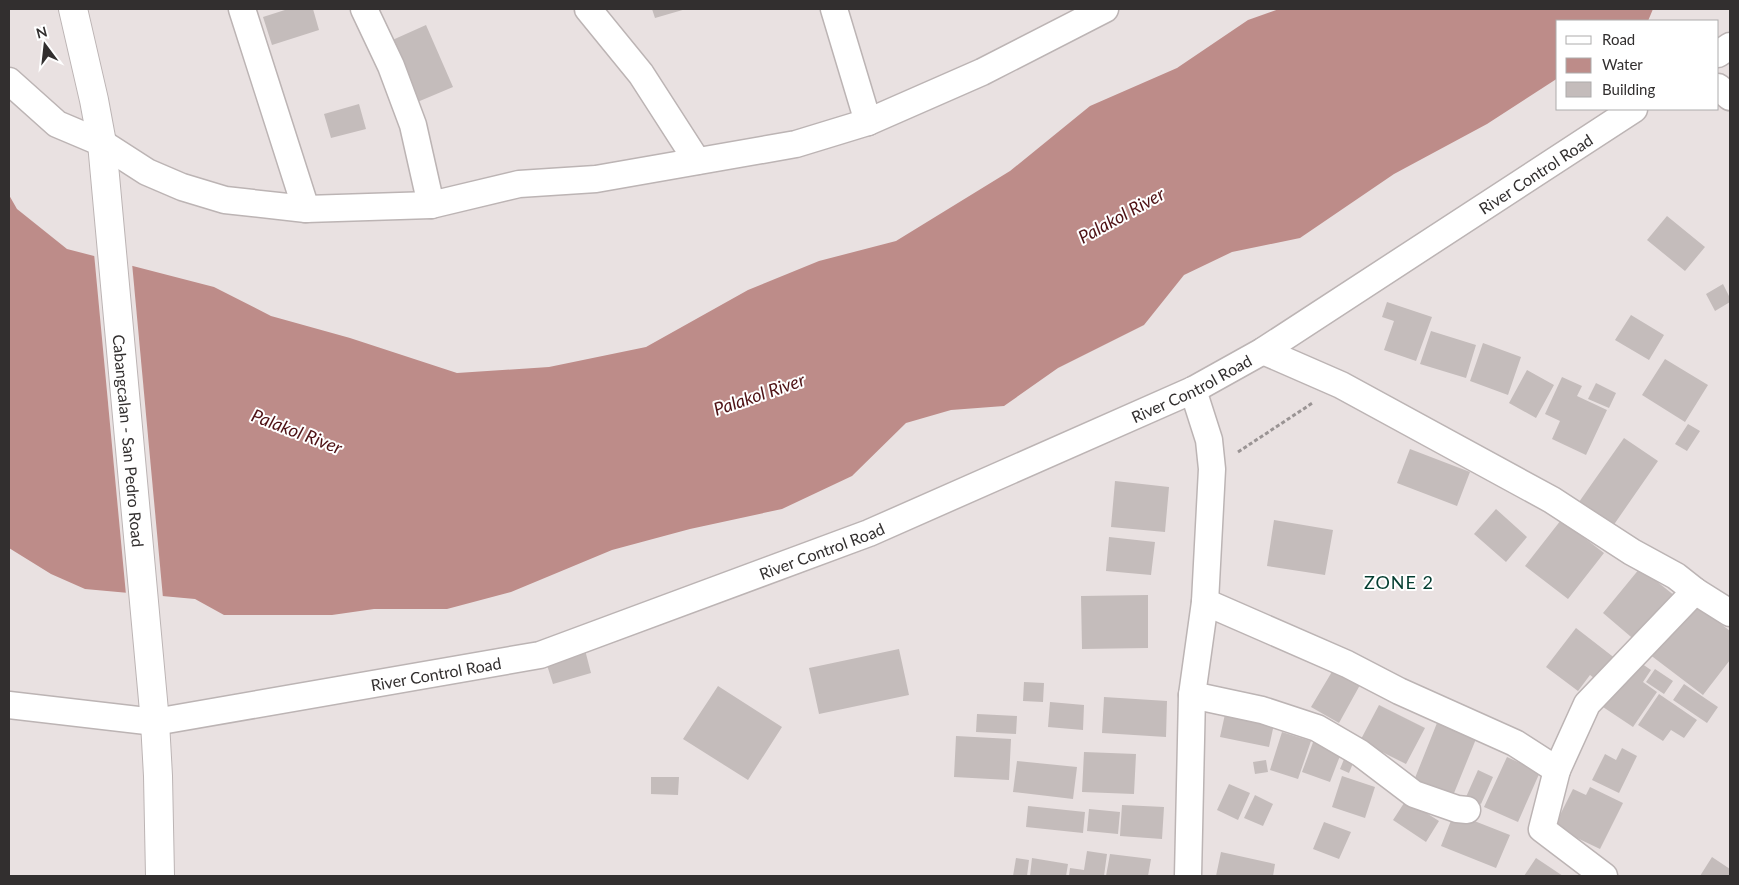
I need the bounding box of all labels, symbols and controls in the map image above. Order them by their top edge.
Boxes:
north arrow [20,20,70,70]
legend [1556,20,1719,110]
text: N [34,22,49,42]
text: Road [1602,30,1635,48]
text: Water [1602,55,1643,73]
text: Building [1602,80,1655,98]
street label: River Control Road [1475,129,1596,217]
water label: Palakol River [1074,182,1169,248]
street label: Cabangcalan - San Pedro Road [110,333,148,548]
street label: River Control Road [1128,350,1255,426]
water label: Palakol River [710,368,808,420]
water label: Palakol River [249,404,346,459]
street label: River Control Road [756,518,887,582]
district label: ZONE 2 [1364,571,1434,593]
street label: River Control Road [369,652,502,694]

